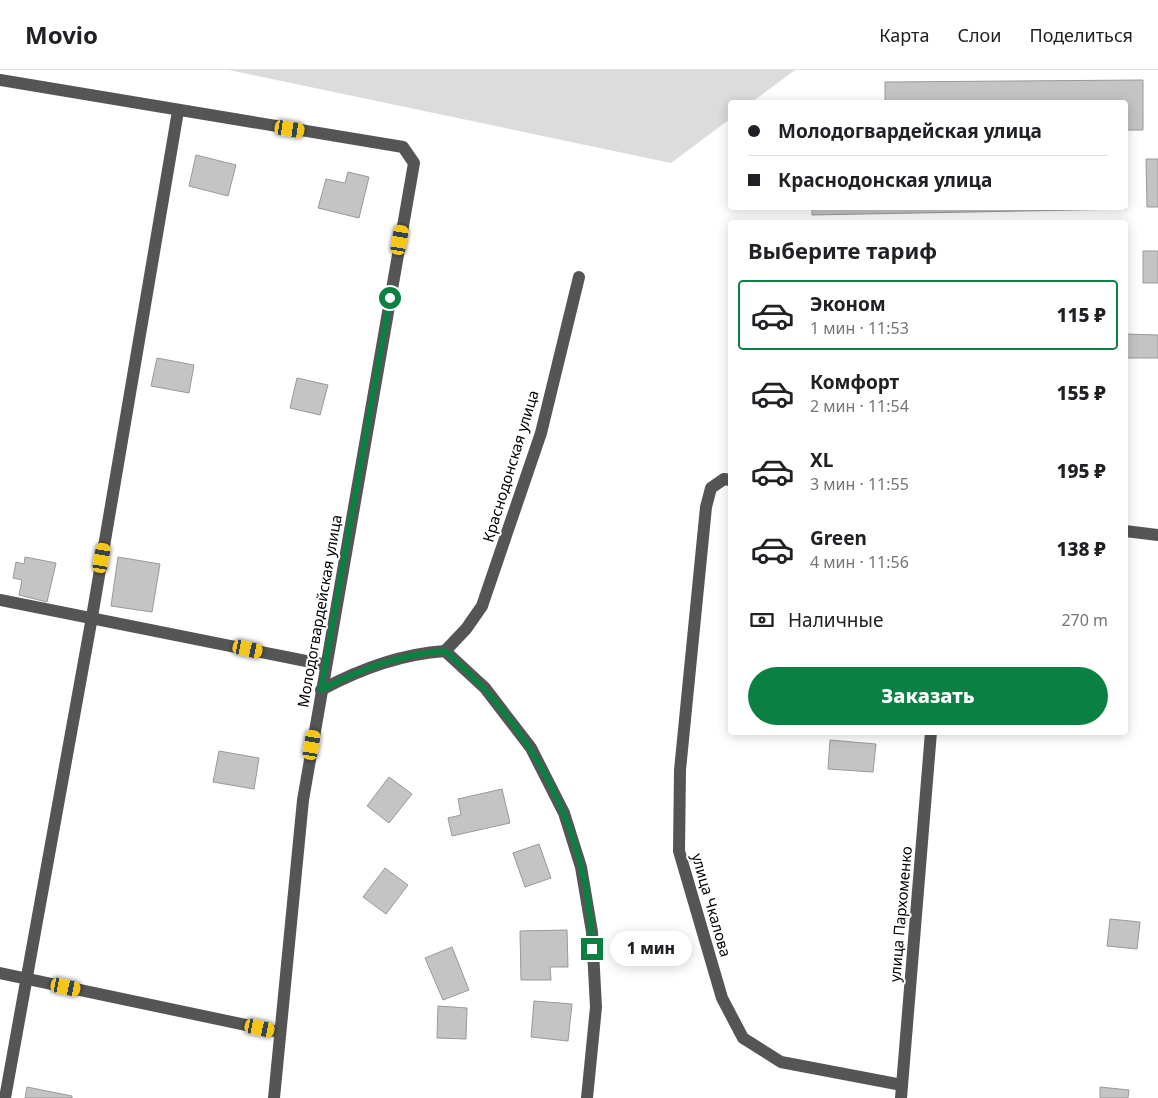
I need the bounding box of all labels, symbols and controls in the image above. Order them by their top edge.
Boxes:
text: Movio [25,18,98,51]
text: Карта [879,23,929,47]
text: Слои [957,23,1001,47]
text: Поделиться [1029,23,1133,47]
text: Молодогвардейская улица [778,118,1042,144]
car [274,119,305,139]
text: Краснодонская улица [778,167,992,193]
car [390,224,409,256]
text: Выберите тариф [748,235,937,265]
route start [379,287,401,309]
text: Эконом [810,291,886,317]
icon: car [750,293,795,338]
text: 115 ₽ [1056,302,1106,328]
text: 1 мин · 11:53 [810,317,909,339]
text: Комфорт [810,369,899,395]
icon: car [750,371,795,416]
text: 155 ₽ [1056,380,1106,406]
street label: Краснодонская улица [477,388,543,544]
text: 2 мин · 11:54 [810,395,909,417]
text: XL [810,447,833,473]
icon: car [750,449,795,494]
text: 195 ₽ [1056,458,1106,484]
text: 3 мин · 11:55 [810,473,909,495]
street label: Молодогвардейская улица [292,513,346,709]
text: Green [810,525,867,551]
icon: car [750,527,795,572]
text: 138 ₽ [1056,536,1106,562]
car [92,542,111,574]
text: 4 мин · 11:56 [810,551,909,573]
icon: cash [748,606,776,634]
text: Наличные [788,607,883,633]
text: 270 m [1061,609,1108,631]
car [231,639,264,659]
button: Заказать [748,667,1108,725]
car [302,729,321,761]
street label: улица Пархоменко [884,845,916,983]
street label: улица Чкалова [688,851,736,959]
callout: 1 мин [610,932,692,966]
text: 1 мин [627,937,675,959]
route end [581,938,603,960]
car [49,977,82,997]
car [243,1018,276,1038]

